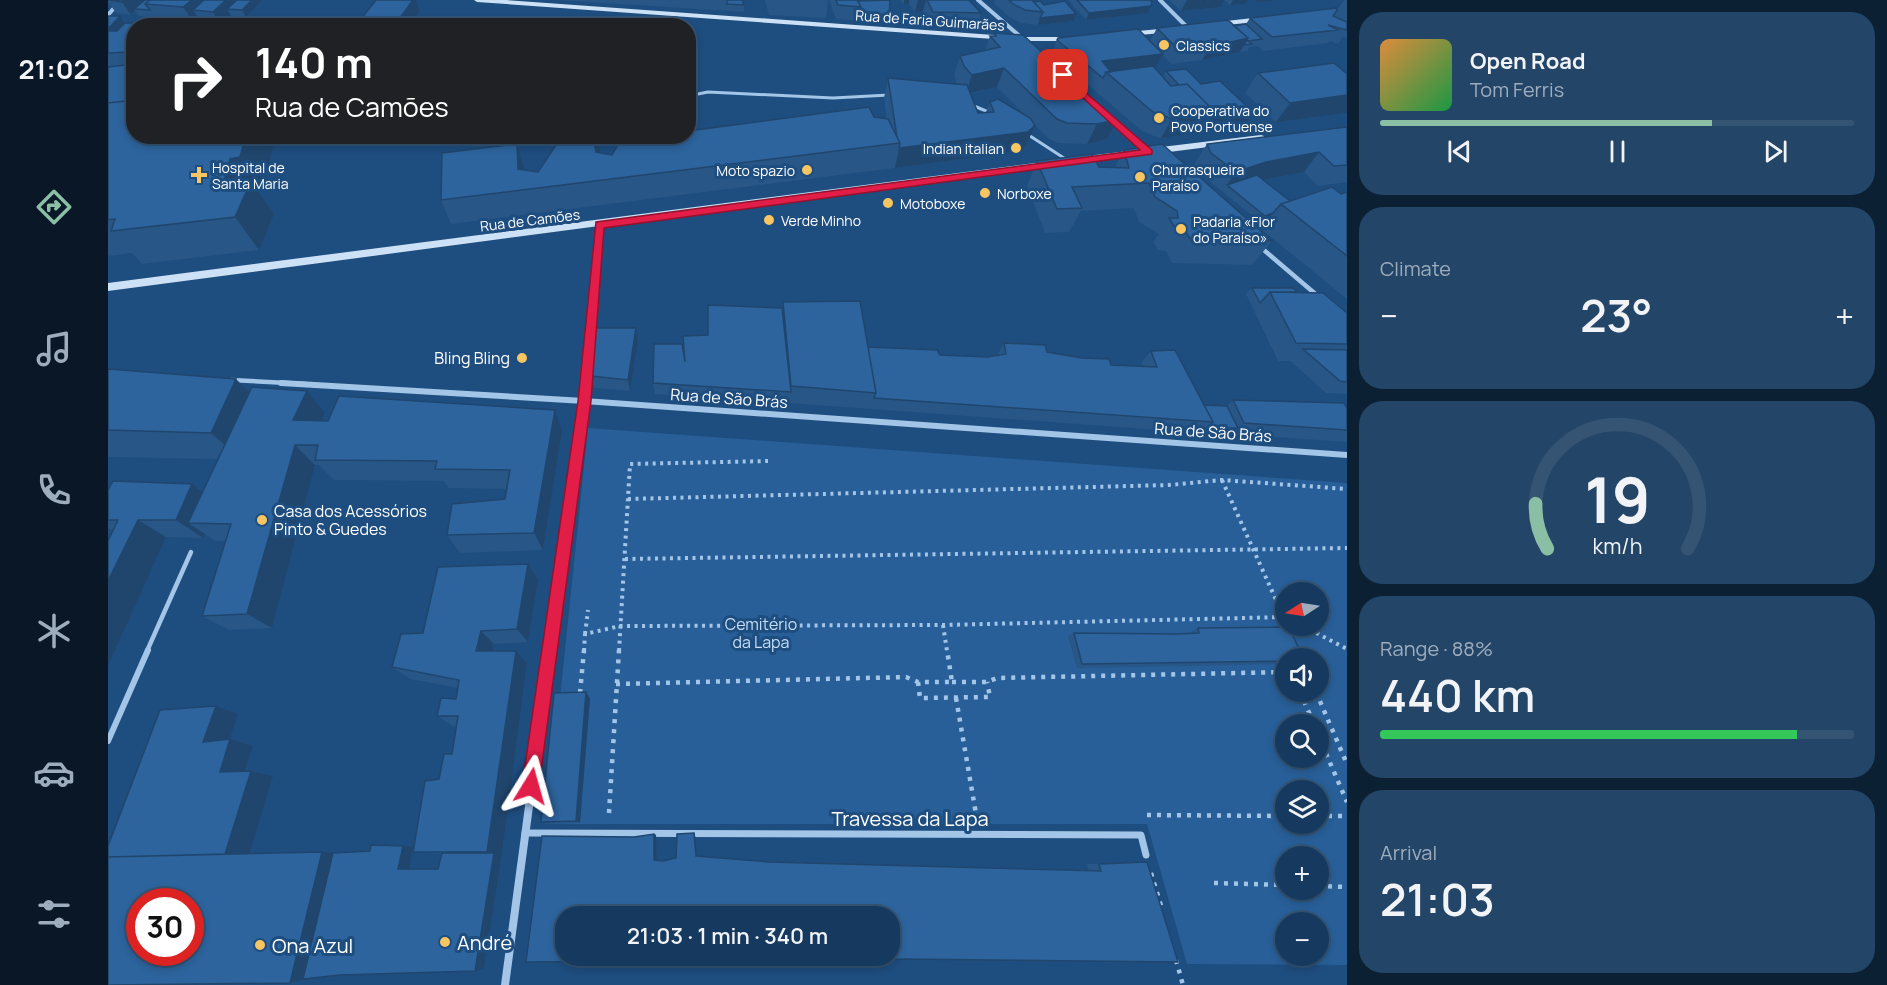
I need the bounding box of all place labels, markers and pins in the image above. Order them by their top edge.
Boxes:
place label: Classics [1176,36,1230,55]
marker: Classics [1157,38,1171,52]
pin [1037,49,1088,100]
place label: Cooperativa do Povo Portuense [1171,101,1273,136]
marker: Cooperativa do Povo Portuense [1152,111,1166,125]
place label: Indian italian [923,139,1004,158]
marker: Indian italian [1009,141,1023,155]
place label: Hospital de Santa Maria [212,158,289,193]
place label: Churrasqueira Paraíso [1152,160,1244,195]
place label: Moto spazio [716,161,795,180]
marker: Moto spazio [800,163,814,177]
marker: Hospital de Santa Maria [190,166,208,184]
marker: Churrasqueira Paraíso [1133,170,1147,184]
place label: Norboxe [997,184,1052,203]
marker: Norboxe [978,186,992,200]
place label: Motoboxe [900,194,965,213]
marker: Motoboxe [881,196,895,210]
place label: Verde Minho [781,211,861,230]
place label: Padaria «Flor do Paraíso» [1193,212,1275,247]
marker: Verde Minho [762,213,776,227]
marker: Padaria «Flor do Paraíso» [1174,222,1188,236]
place label: Bling Bling [434,347,510,369]
marker: Bling Bling [515,351,529,365]
place label: Casa dos Acessórios Pinto & Guedes [274,500,427,540]
marker: Casa dos Acessórios Pinto & Guedes [255,513,269,527]
place label: André [457,929,512,956]
place label: Ona Azul [272,932,353,959]
marker: André [438,935,452,949]
marker: Ona Azul [253,938,267,952]

